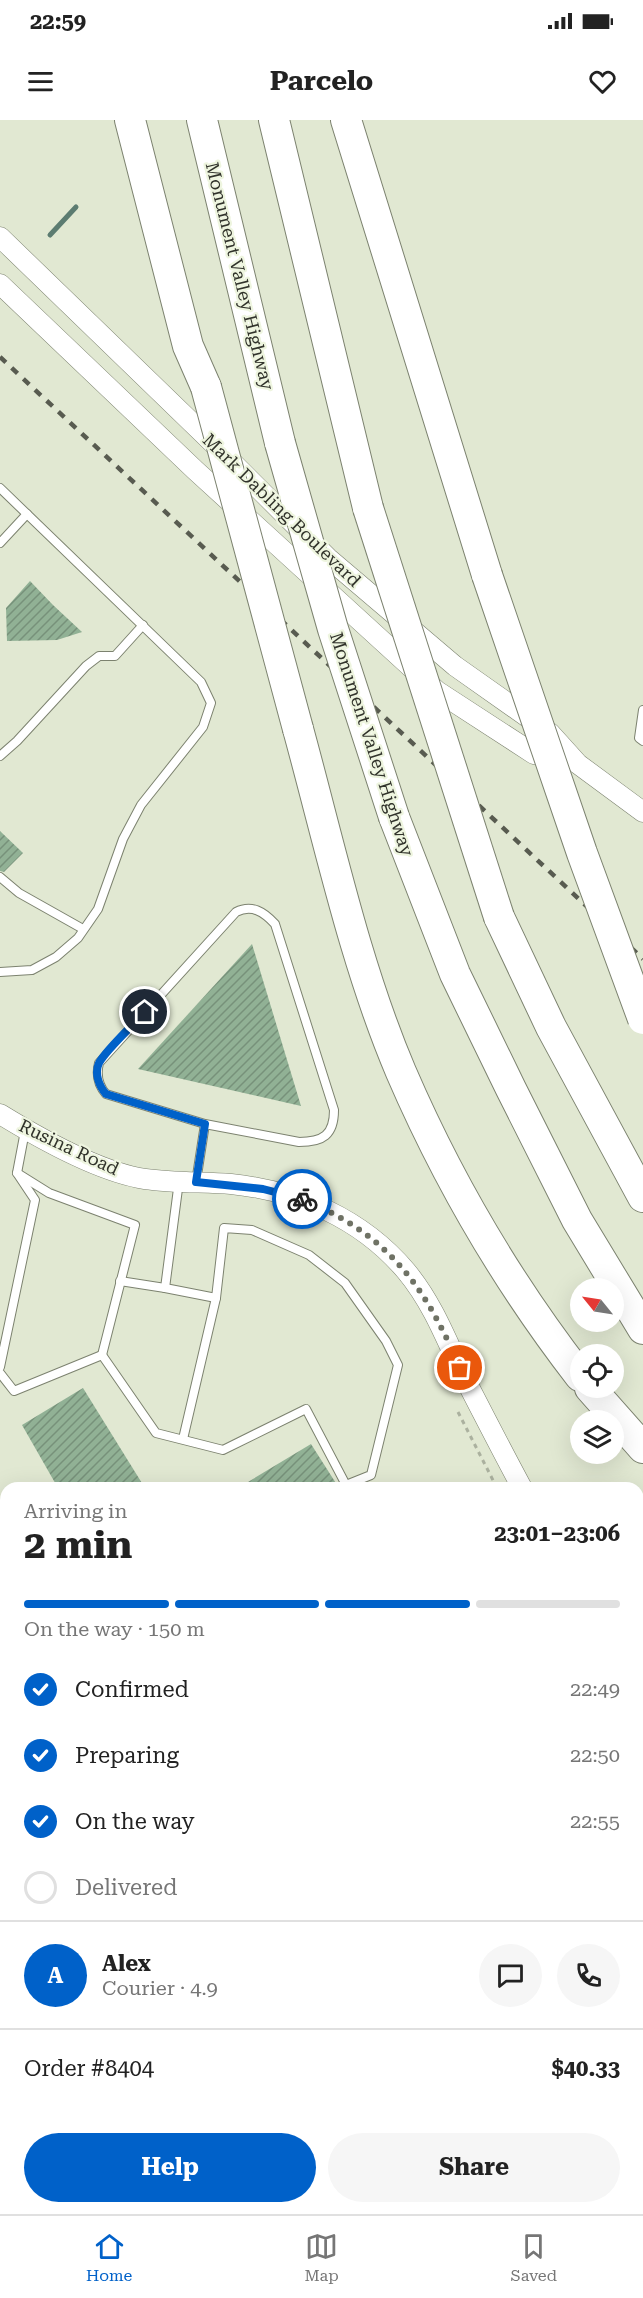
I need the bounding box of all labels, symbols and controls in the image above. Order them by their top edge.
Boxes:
text: 22:59 [30,9,86,34]
icon: menu [24,65,57,98]
text: Parcelo [270,65,373,97]
icon: heart [586,65,619,98]
street label: Monument Valley Highway [202,160,279,392]
street label: Mark Dabling Boulevard [199,429,366,591]
street label: Monument Valley Highway [326,629,418,859]
pin [119,986,170,1037]
icon: home [128,995,161,1028]
street label: Rusina Road [16,1115,123,1179]
courier [272,1169,332,1229]
icon: bike [286,1183,319,1216]
north arrow [570,1278,624,1332]
map controls [570,1278,624,1464]
pin [434,1342,485,1393]
button: locate [570,1344,624,1398]
icon: bag [443,1351,476,1384]
button: layers [570,1410,624,1464]
text: Arriving in [24,1499,127,1523]
text: 23:01–23:06 [494,1521,620,1546]
text: 2 min [24,1522,132,1568]
text: On the way · 150 m [24,1617,205,1641]
icon: check [24,1673,57,1706]
text: Confirmed [75,1677,189,1702]
text: 22:49 [570,1677,620,1701]
icon: check [24,1739,57,1772]
text: Preparing [75,1743,179,1768]
text: 22:50 [570,1743,620,1767]
icon: check [24,1805,57,1838]
text: On the way [75,1809,195,1834]
text: 22:55 [570,1809,620,1833]
text: Delivered [75,1875,177,1900]
button: chat [479,1944,542,2007]
button: phone [557,1944,620,2007]
text: Alex [102,1951,151,1976]
text: A [48,1963,63,1988]
text: Courier · 4.9 [102,1976,218,2000]
text: Order #8404 [24,2056,154,2081]
text: $40.33 [551,2056,620,2081]
button: Help [24,2133,316,2202]
button: Share [328,2133,620,2202]
tab: Home [86,2230,132,2285]
tab: Map [304,2230,339,2285]
tab: Saved [511,2230,557,2285]

